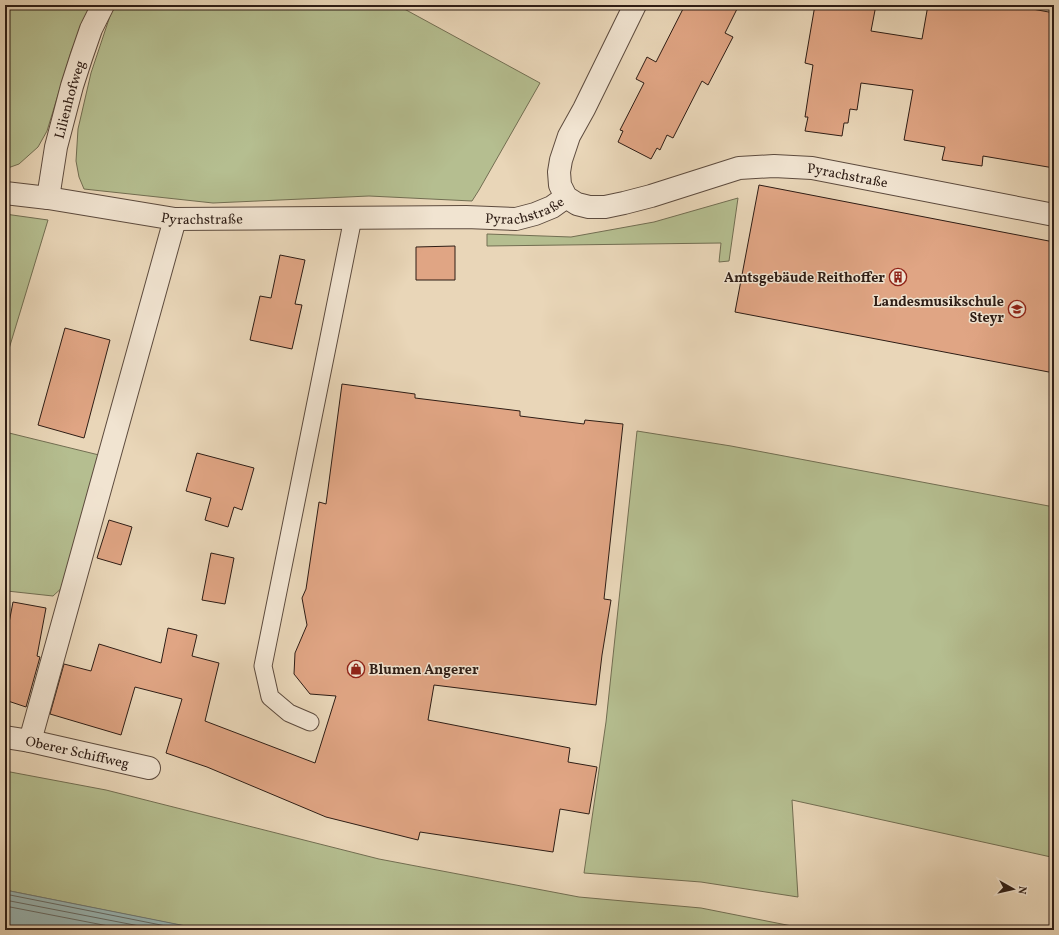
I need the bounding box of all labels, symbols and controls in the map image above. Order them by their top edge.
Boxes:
street label: Lilienhofweg [51,58,91,141]
street label: Pyrachstraße [807,160,889,194]
street label: Pyrachstraße [485,193,569,230]
street label: Pyrachstraße [160,209,243,230]
building icon: Amtsgebäude Reithoffer [888,267,908,287]
place label: Amtsgebäude Reithoffer [724,269,885,288]
place label: Landesmusikschule Steyr [873,293,1004,328]
school or university icon: Landesmusikschule Steyr [1007,299,1027,319]
shop icon: Blumen Angerer [346,659,366,679]
place label: Blumen Angerer [369,661,479,680]
street label: Oberer Schiffweg [23,732,131,774]
north arrow [993,869,1033,909]
text: N [1013,885,1029,895]

